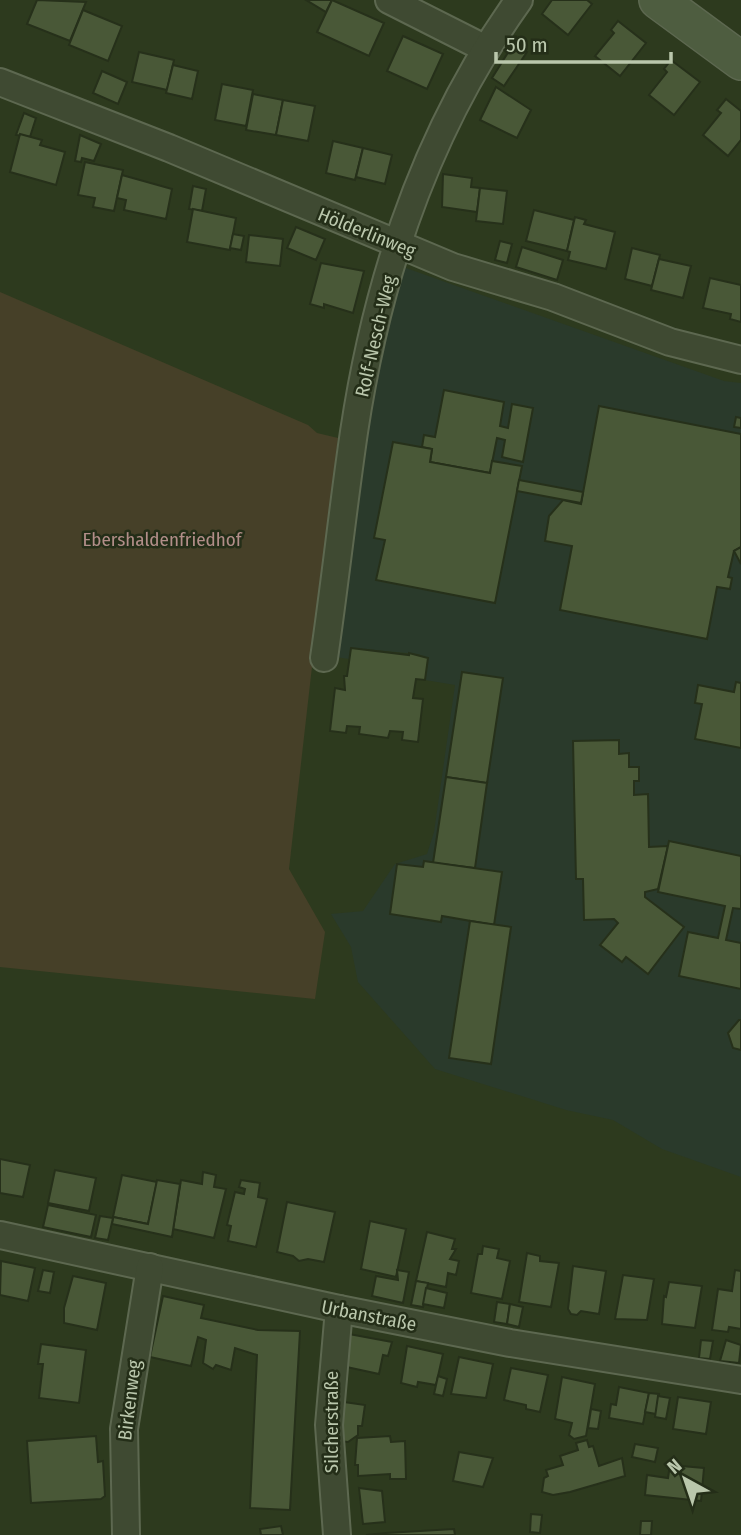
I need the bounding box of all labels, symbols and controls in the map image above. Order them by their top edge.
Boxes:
scale bar [496,21,671,65]
text: 50 m [506,32,548,58]
street label: Hölderlinweg [315,202,419,262]
street label: Rolf-Nesch-Weg [350,273,401,399]
park label: Ebershaldenfriedhof [82,528,243,551]
street label: Urbanstraße [319,1295,418,1336]
street label: Birkenweg [113,1359,146,1441]
street label: Silcherstraße [320,1371,343,1473]
north arrow [650,1444,720,1514]
text: N [663,1454,686,1479]

